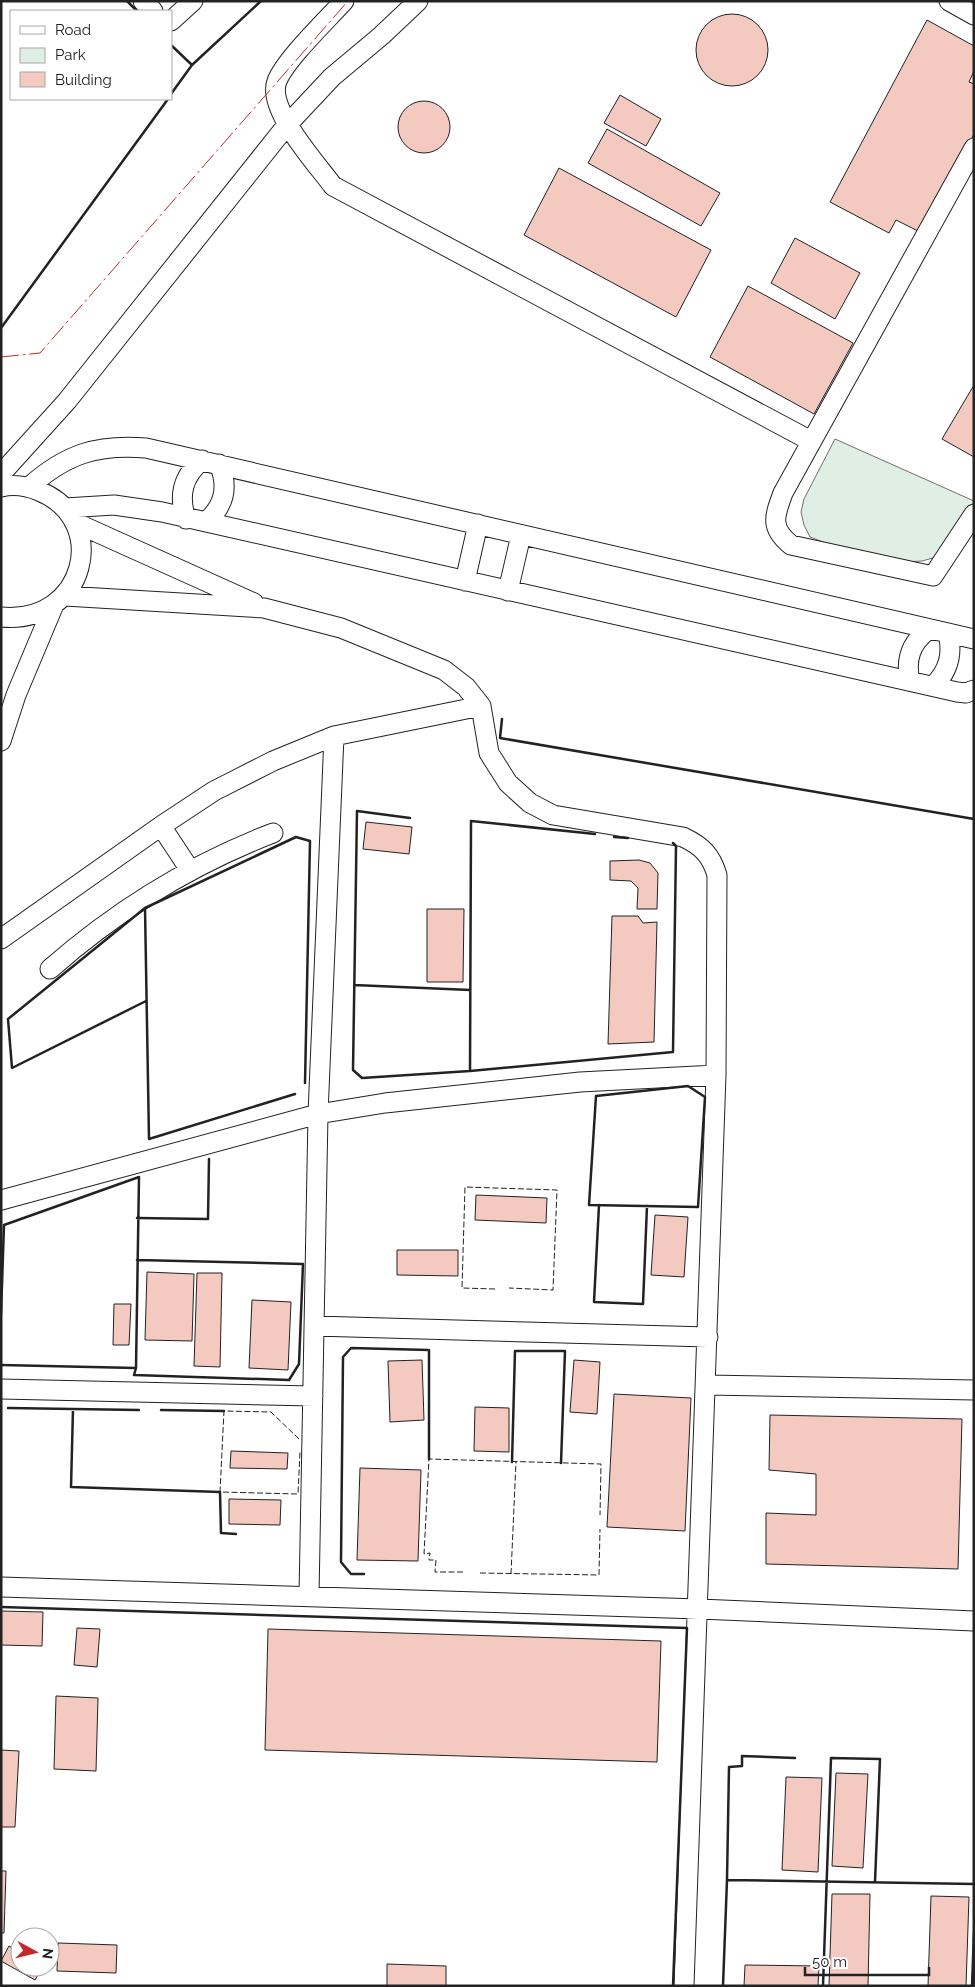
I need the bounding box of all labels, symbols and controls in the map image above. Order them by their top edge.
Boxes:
legend [10,10,172,100]
text: Road [55,21,91,39]
text: Park [55,46,86,64]
text: Building [55,71,112,89]
north arrow [10,1927,60,1977]
scale bar [805,1944,929,1976]
text: N [39,1947,56,1960]
text: 50 m [812,1953,847,1971]

